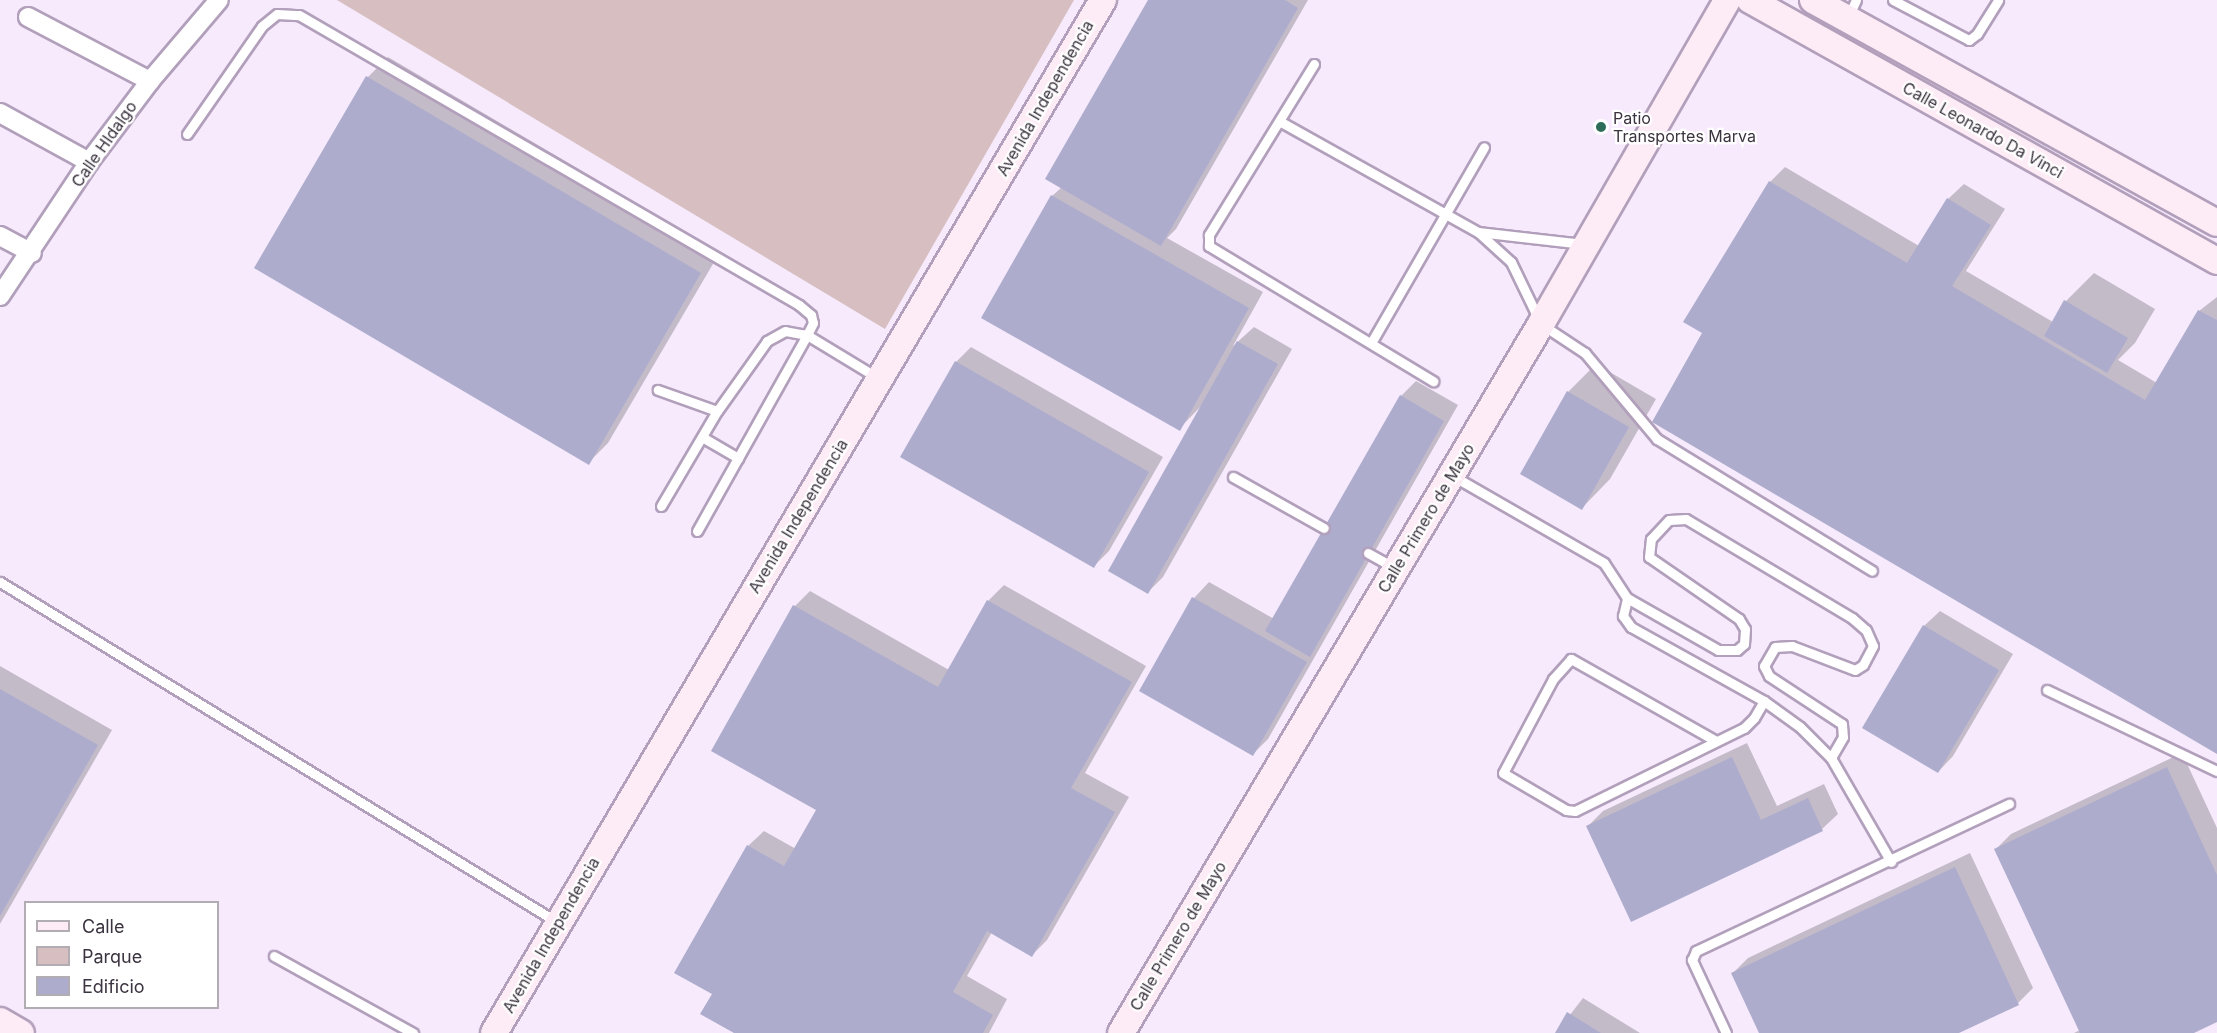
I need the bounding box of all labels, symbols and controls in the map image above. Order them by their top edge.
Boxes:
street label: Avenida Independencia [993,17,1097,179]
street label: Calle Leonardo Da Vinci [1899,78,2067,182]
street label: Calle HIdalgo [67,97,141,191]
place label: Patio Transportes Marva [1613,108,1756,146]
marker: Patio Transportes Marva [1594,120,1608,134]
street label: Avenida Independencia [744,435,852,597]
street label: Calle Primero de Mayo [1374,440,1478,596]
street label: Avenida Independencia [499,854,603,1016]
street label: Calle Primero de Mayo [1126,858,1230,1014]
legend [24,901,219,1009]
text: Calle [82,916,124,937]
text: Parque [82,946,142,967]
text: Edificio [82,976,145,997]

